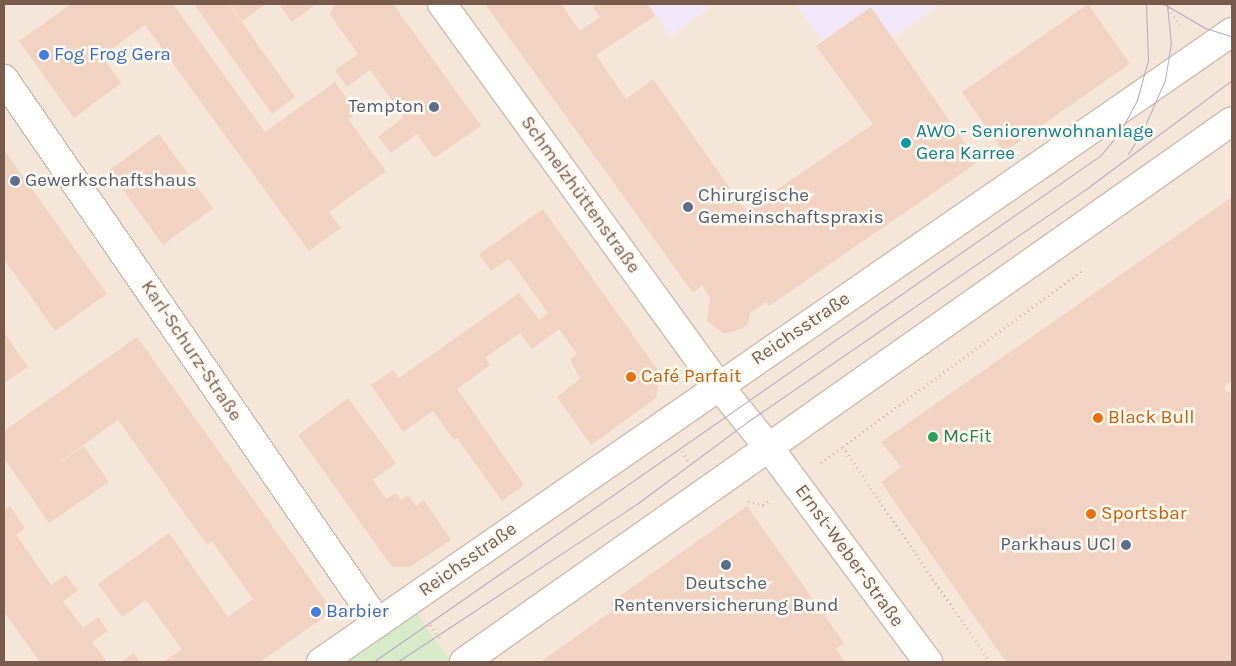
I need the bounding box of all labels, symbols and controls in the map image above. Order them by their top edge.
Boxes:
place label: Fog Frog Gera [54,44,171,66]
marker: Fog Frog Gera [38,49,50,61]
place label: Tempton [348,96,424,118]
marker: Tempton [428,101,440,113]
street label: Schmelzhüttenstraße [515,112,645,278]
place label: AWO - Seniorenwohnanlage Gera Karree [916,121,1153,165]
marker: AWO - Seniorenwohnanlage Gera Karree [900,137,912,149]
place label: Gewerkschaftshaus [25,170,197,192]
marker: Gewerkschaftshaus [9,175,21,187]
place label: Chirurgische Gemeinschaftspraxis [698,185,884,229]
marker: Chirurgische Gemeinschaftspraxis [682,201,694,213]
street label: Karl-Schurz-Straße [135,276,247,426]
street label: Reichsstraße [747,288,855,370]
place label: Café Parfait [641,366,742,388]
marker: Café Parfait [625,371,637,383]
place label: Black Bull [1108,407,1195,429]
marker: Black Bull [1092,412,1104,424]
place label: McFit [943,426,992,448]
marker: McFit [927,431,939,443]
street label: Ernst-Weber-Straße [790,480,908,632]
place label: Sportsbar [1101,503,1187,525]
marker: Sportsbar [1085,508,1097,520]
street label: Reichsstraße [415,518,521,602]
place label: Parkhaus UCI [1000,534,1116,556]
marker: Parkhaus UCI [1120,539,1132,551]
marker: Deutsche Rentenversicherung Bund [720,559,732,571]
place label: Deutsche Rentenversicherung Bund [613,573,839,617]
place label: Barbier [326,601,389,623]
marker: Barbier [310,606,322,618]

